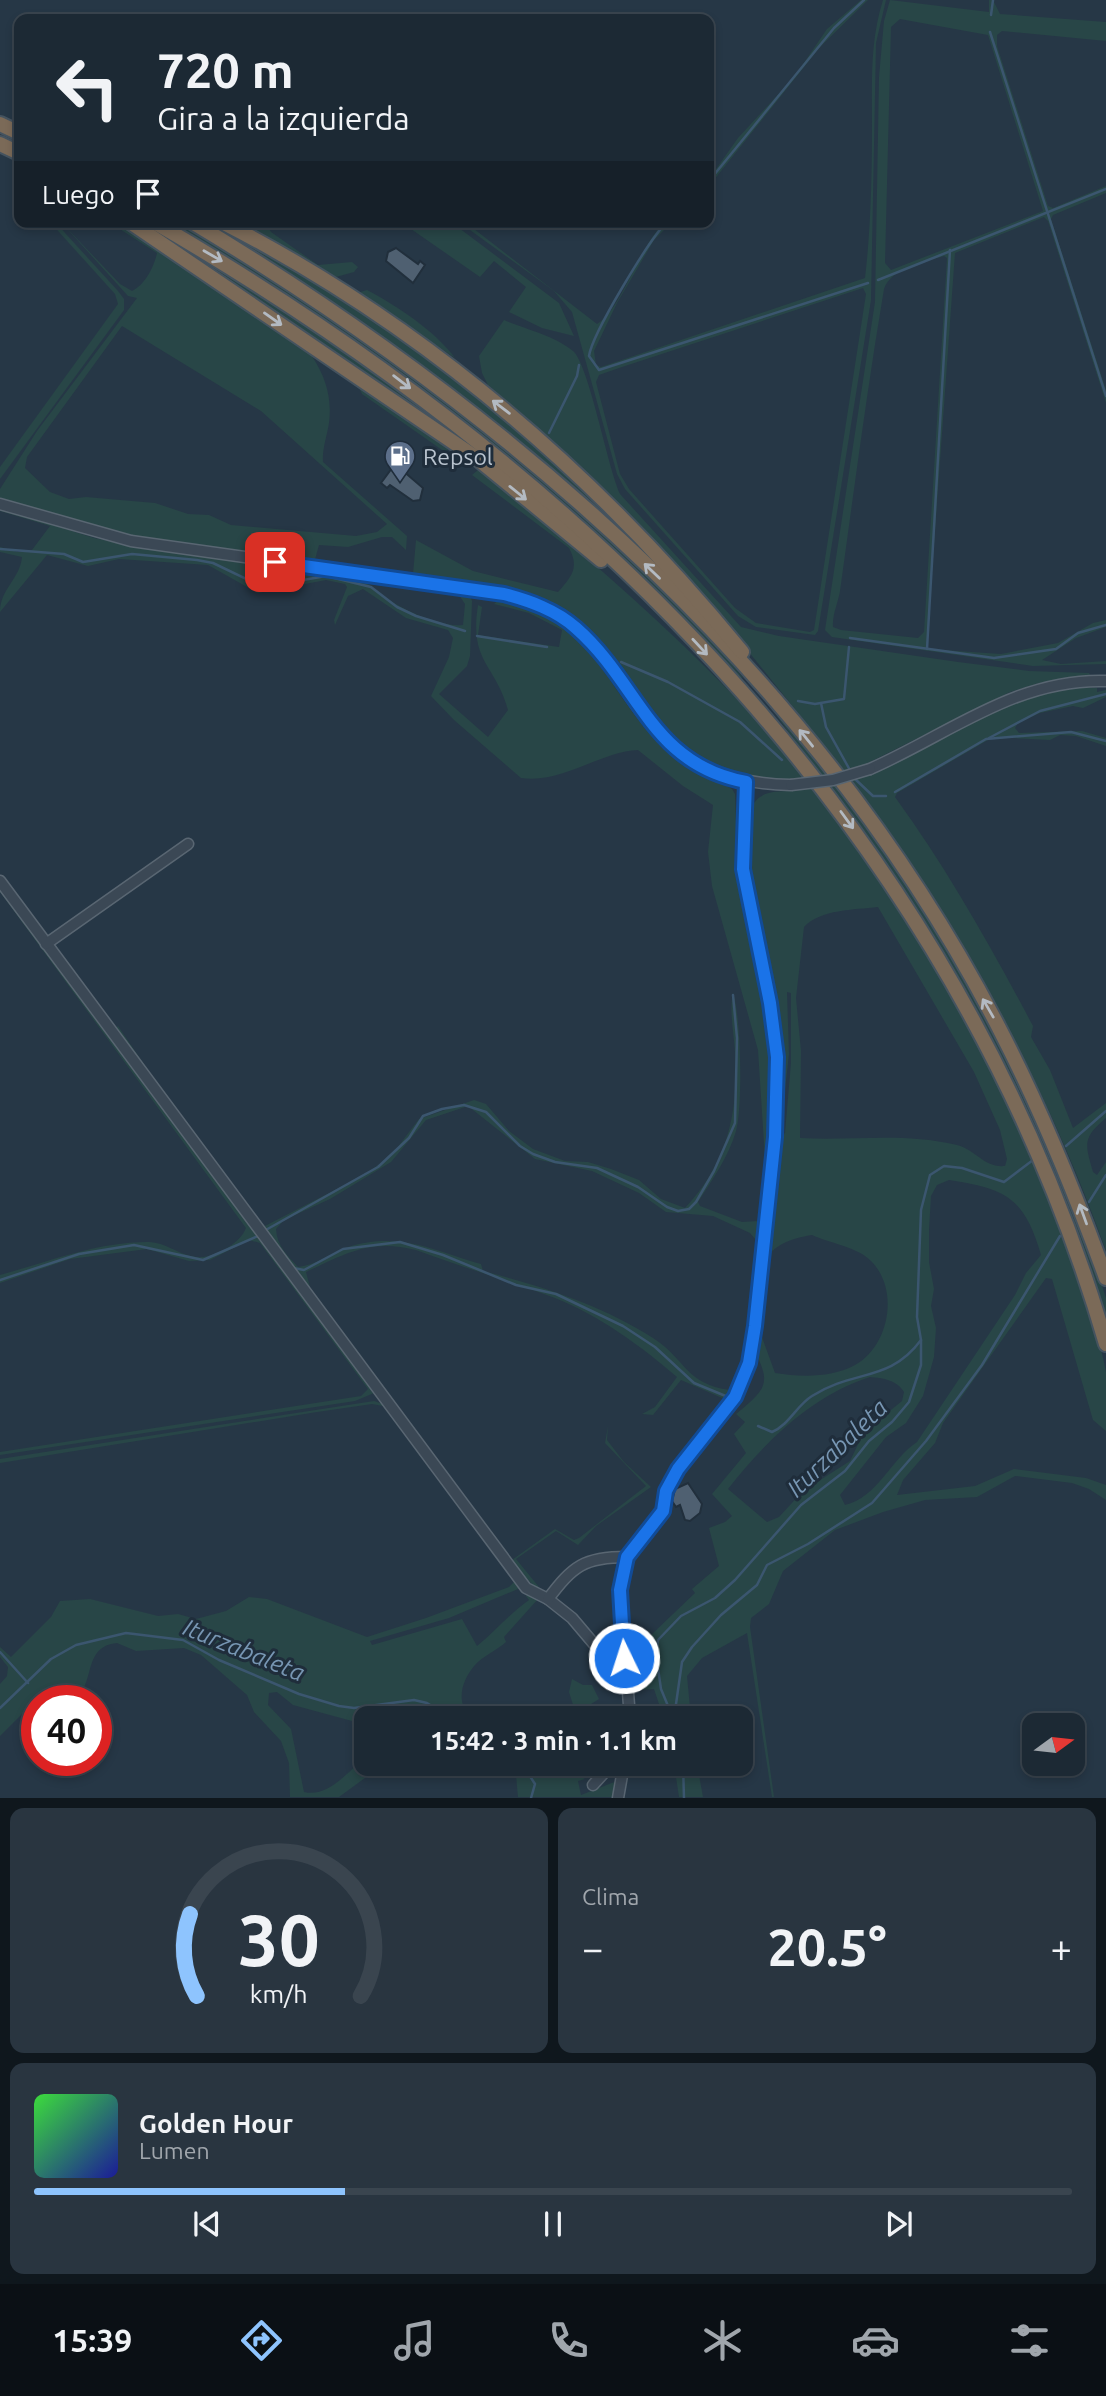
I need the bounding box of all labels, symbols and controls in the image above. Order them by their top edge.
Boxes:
icon: left [42,42,133,133]
text: 720 m [157,42,294,97]
text: Gira a la izquierda [157,100,410,136]
icon: arrive [129,175,167,213]
text: Luego [42,180,115,209]
one-way arrow [202,250,222,264]
one-way arrow [263,312,282,326]
one-way arrow [392,375,411,390]
one-way arrow [492,400,511,415]
fuel station icon: Repsol [383,439,417,483]
place label: Repsol [423,444,493,469]
one-way arrow [509,485,527,501]
pin [245,532,305,592]
icon: arrive [256,543,294,581]
one-way arrow [644,562,661,579]
one-way arrow [692,638,709,655]
one-way arrow [798,730,814,748]
one-way arrow [840,810,854,829]
one-way arrow [981,998,995,1018]
one-way arrow [1076,1204,1088,1226]
water label: Iturzabaleta [781,1394,893,1502]
water label: Iturzabaleta [179,1613,309,1687]
position arrow [587,1621,661,1695]
speed limit sign: 40 [21,1685,112,1776]
north arrow [1022,1713,1085,1776]
map controls [1022,1713,1085,1776]
text: 15:42 · 3 min · 1.1 km [430,1726,677,1755]
text: Clima [582,1884,639,1909]
text: 30 [238,1899,320,1981]
text: 20.5° [767,1918,887,1976]
text: − [582,1927,603,1969]
text: + [1051,1927,1072,1969]
text: km/h [250,1980,308,2008]
text: Golden Hour [139,2109,293,2138]
text: Lumen [139,2138,210,2163]
icon: previous [188,2205,226,2243]
icon: pause [534,2205,572,2243]
icon: next [880,2205,918,2243]
icon: directions [237,2316,286,2365]
icon: music [390,2316,439,2365]
icon: phone [544,2316,593,2365]
icon: climate [698,2316,747,2365]
icon: car [851,2316,900,2365]
icon: filters [1005,2316,1054,2365]
text: 15:39 [52,2322,132,2358]

